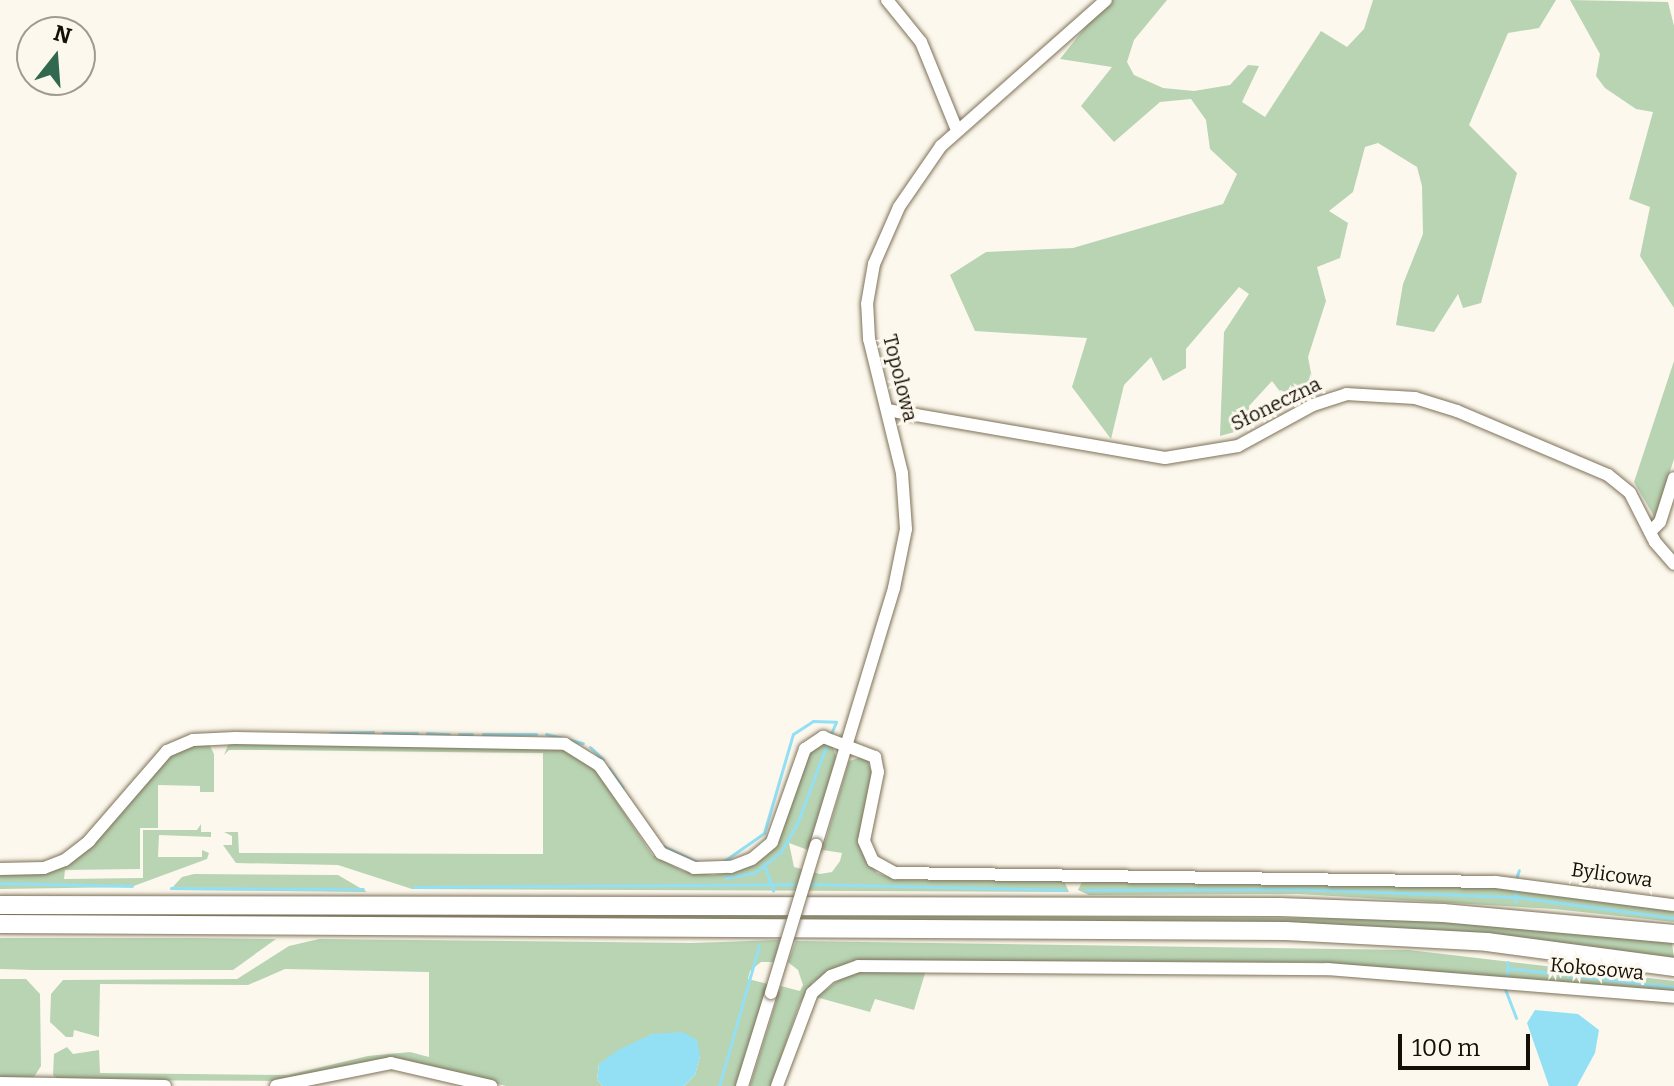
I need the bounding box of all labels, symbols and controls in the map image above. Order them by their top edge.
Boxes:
north arrow [16,16,96,96]
text: N [51,19,75,50]
street label: Topolowa [878,332,922,424]
street label: Słoneczna [1227,372,1325,436]
street label: Bylicowa [1570,857,1654,893]
street label: Kokosowa [1549,953,1645,985]
scale bar [1402,1018,1534,1068]
text: 100 m [1412,1034,1480,1062]

